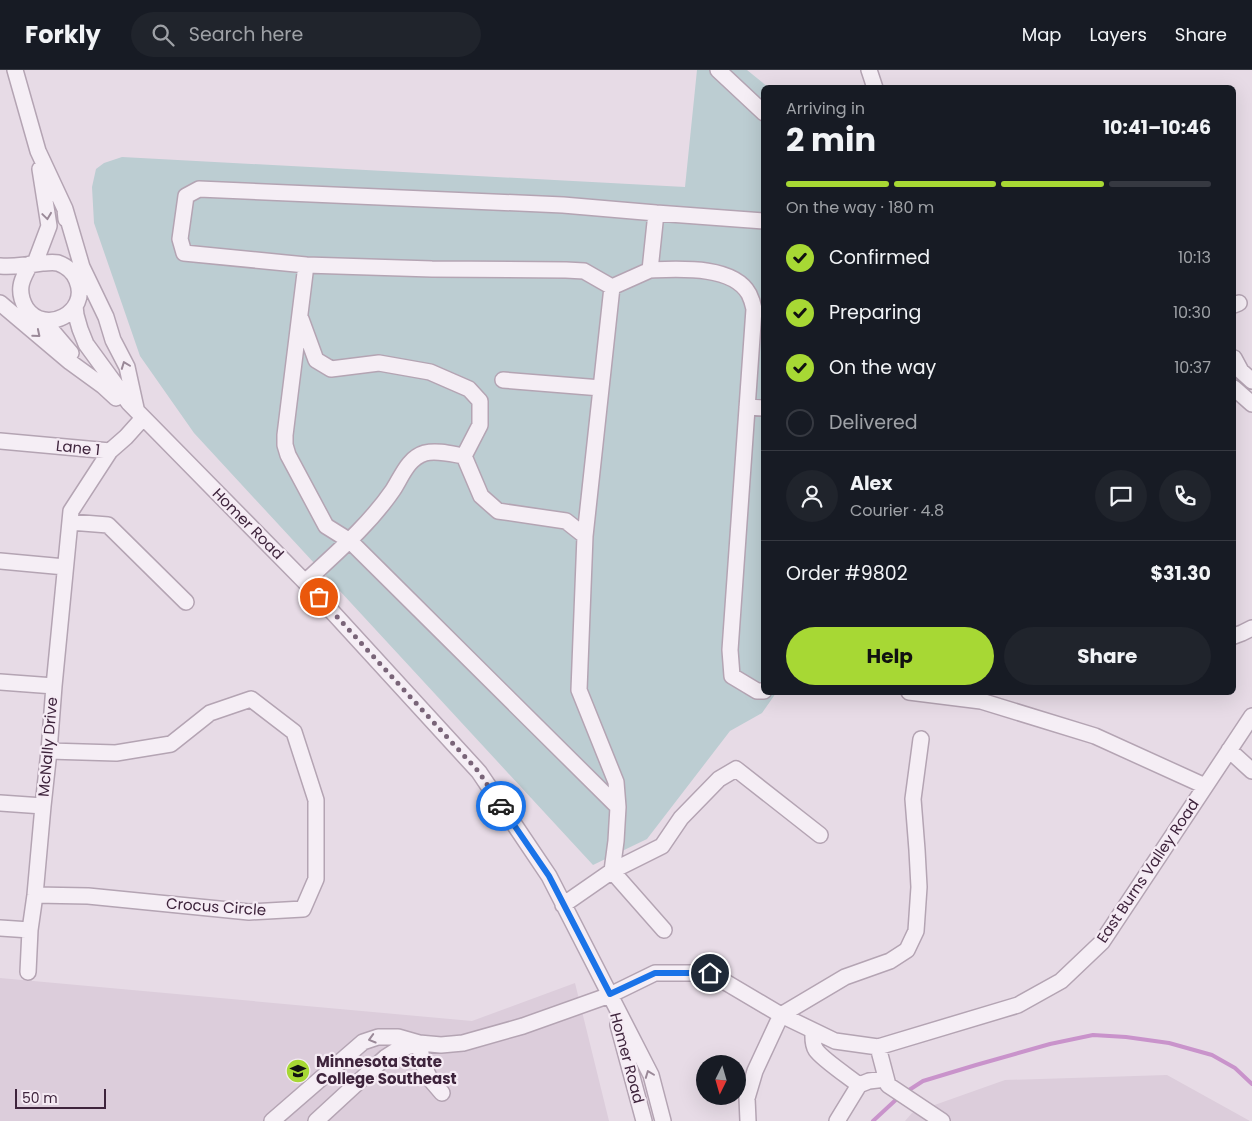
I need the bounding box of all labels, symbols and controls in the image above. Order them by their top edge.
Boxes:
search box [131,12,481,57]
text: Forkly [25,18,101,51]
icon: search [149,21,177,49]
text: Search here [189,21,303,48]
text: Map [1022,22,1062,47]
text: Layers [1090,22,1147,47]
text: Share [1175,22,1227,47]
text: Arriving in [786,97,865,120]
text: 10:41–10:46 [1103,114,1211,141]
text: 2 min [786,117,876,162]
text: On the way · 180 m [786,196,934,219]
one-way arrow [42,212,52,221]
icon: check [786,244,814,272]
text: Confirmed [829,244,930,271]
text: 10:13 [1178,246,1211,269]
icon: check [786,299,814,327]
text: Preparing [829,299,921,326]
text: 10:30 [1173,301,1211,324]
one-way arrow [32,328,41,337]
icon: check [786,354,814,382]
text: On the way [829,354,936,381]
text: 10:37 [1174,356,1211,379]
one-way arrow [121,361,132,370]
text: Delivered [829,409,918,436]
street label: Lane 1 [55,435,101,460]
button: person [786,470,838,522]
text: Alex [850,470,892,497]
button: chat [1095,470,1147,522]
button: phone [1159,470,1211,522]
street label: Homer Road [208,483,289,564]
text: Courier · 4.8 [850,499,944,522]
text: Order #9802 [786,560,908,587]
text: $31.30 [1151,560,1211,587]
pin [298,576,340,618]
icon: bag [305,583,333,611]
button: Help [786,627,994,685]
button: Share [1004,627,1211,685]
street label: McNally Drive [33,696,62,798]
courier [476,781,526,831]
icon: car [487,792,515,820]
street label: East Burns Valley Road [1092,795,1204,947]
street label: Crocus Circle [165,893,267,920]
pin [689,952,731,994]
icon: home [696,959,724,987]
street label: Homer Road [605,1010,650,1106]
one-way arrow [368,1034,377,1044]
place label: Minnesota State College Southeast [316,1051,457,1089]
north arrow [696,1055,746,1105]
map controls [696,1055,746,1105]
school or university icon: Minnesota State College Southeast [285,1058,311,1084]
one-way arrow [645,1070,656,1079]
scale bar [15,1086,106,1109]
text: 50 m [22,1088,58,1108]

